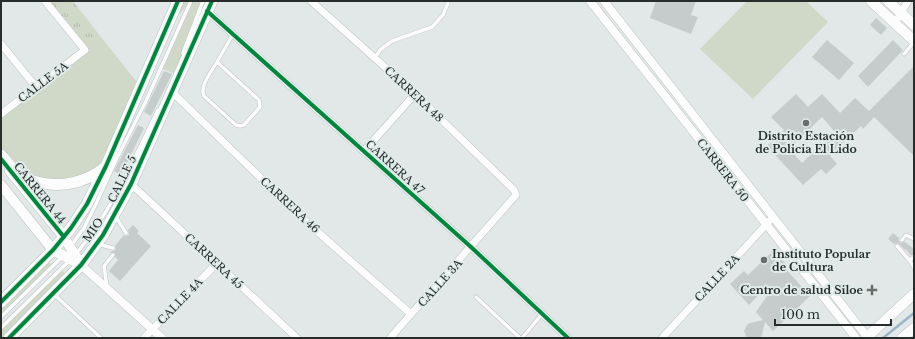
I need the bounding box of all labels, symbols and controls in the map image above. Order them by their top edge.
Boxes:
street label: CALLE 5A [15,58,71,105]
street label: CARRERA 48 [382,63,446,125]
marker: Distrito Estación de Policia El Lido [801,118,811,128]
place label: Distrito Estación de Policia El Lido [755,129,857,156]
street label: CARRERA 50 [694,136,752,205]
street label: CARRERA 47 [363,137,428,197]
street label: CALLE 5 [105,153,139,205]
street label: CARRERA 44 [11,159,69,227]
street label: CARRERA 46 [257,174,323,236]
street label: MIO [80,215,106,245]
street label: CARRERA 45 [182,230,246,292]
place label: Instituto Popular de Cultura [772,247,871,274]
street label: CALLE 2A [692,251,743,305]
marker: Instituto Popular de Cultura [759,255,769,265]
street label: CALLE 3A [415,256,466,310]
street label: CALLE 4A [154,274,206,327]
place label: Centro de salud Siloe [740,283,864,297]
marker: Centro de salud Siloe [866,284,878,296]
scale bar [775,301,891,327]
text: 100 m [781,307,820,322]

